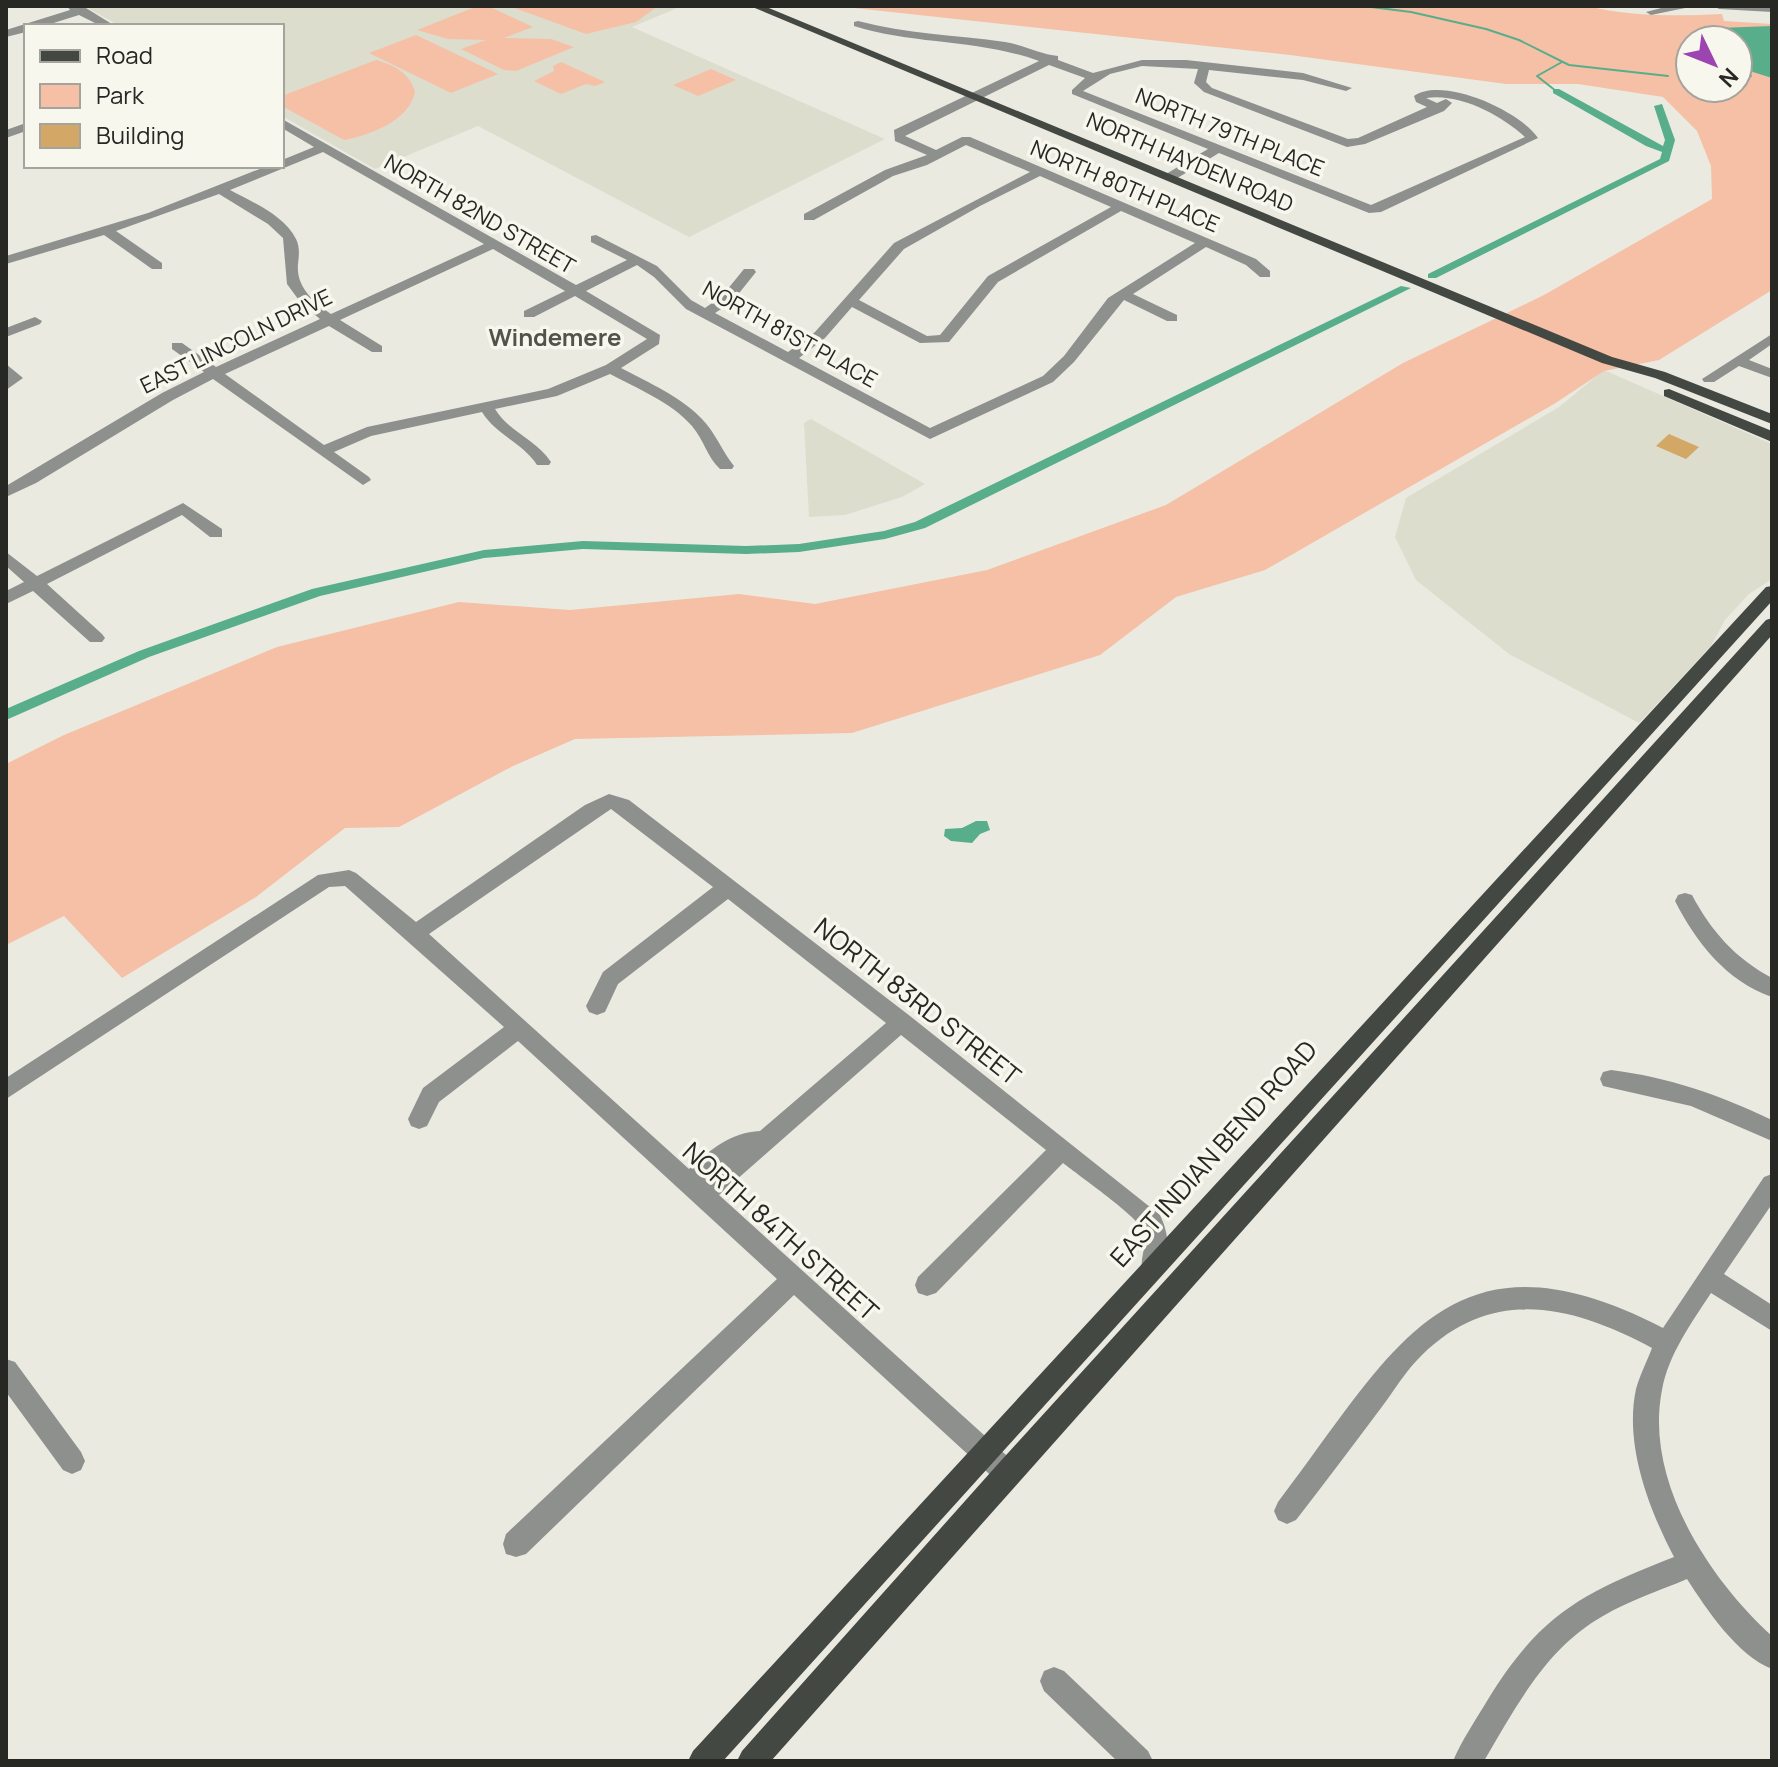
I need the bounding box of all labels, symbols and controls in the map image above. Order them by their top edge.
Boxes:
legend [24,24,284,168]
north arrow [1674,24,1754,104]
text: Road [96,38,153,71]
text: N [1712,62,1745,94]
text: Park [96,78,145,111]
street label: NORTH 79TH PLACE [1131,80,1329,184]
street label: NORTH HAYDEN ROAD [1082,105,1298,219]
text: Building [96,118,184,151]
street label: NORTH 80TH PLACE [1026,133,1224,239]
street label: NORTH 82ND STREET [379,147,581,281]
street label: NORTH 81ST PLACE [697,273,883,395]
street label: EAST LINCOLN DRIVE [135,282,337,400]
district label: Windemere [489,320,621,353]
street label: NORTH 83RD STREET [807,909,1029,1093]
street label: EAST INDIAN BEND ROAD [1101,1032,1325,1274]
street label: NORTH 84TH STREET [675,1133,887,1329]

